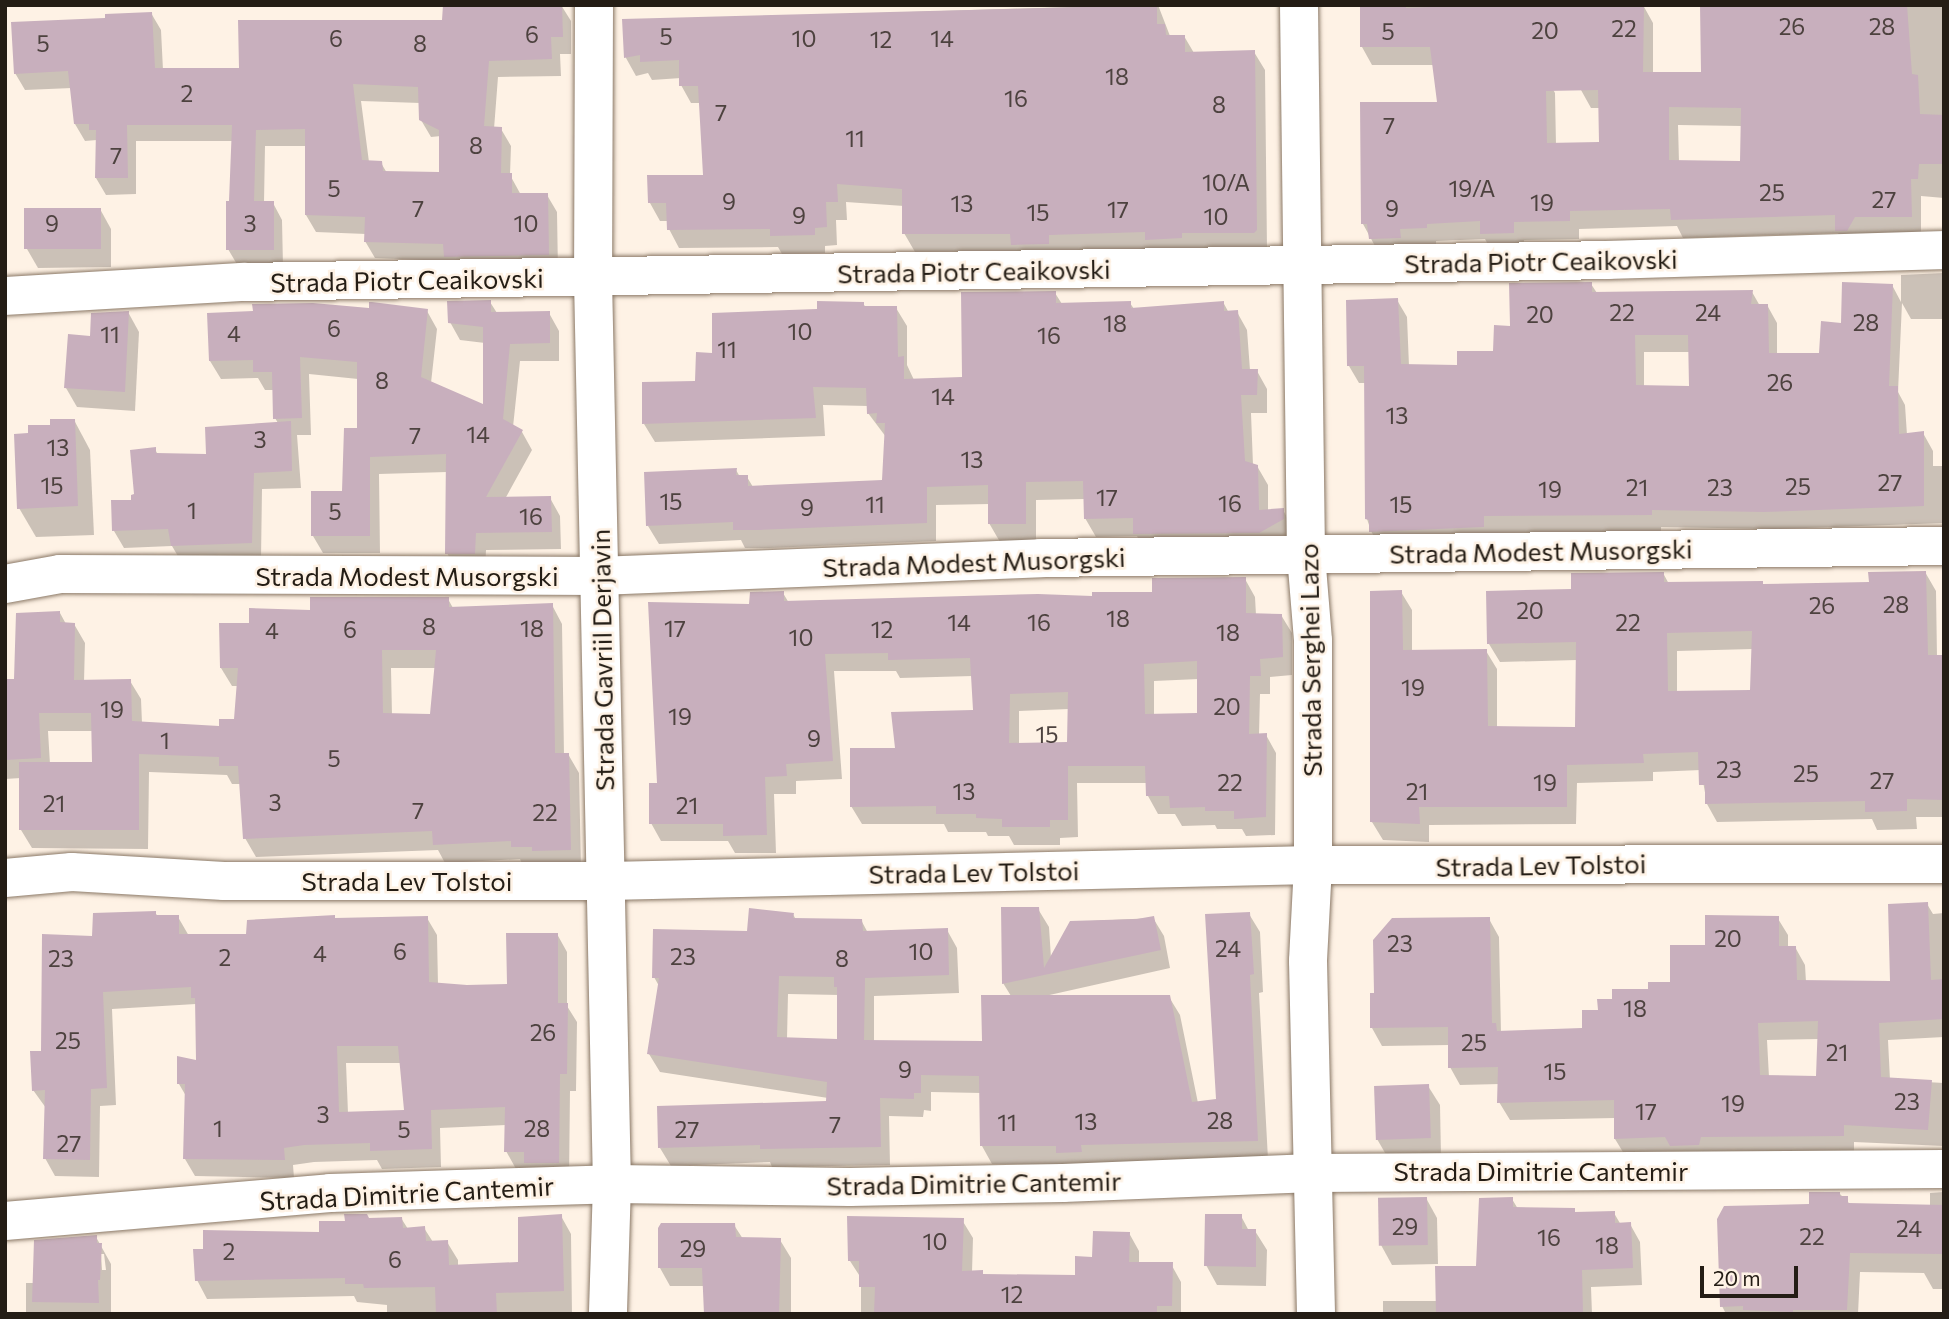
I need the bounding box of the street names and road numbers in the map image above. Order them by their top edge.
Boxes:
street label: Strada Piotr Ceaikovski [1404,243,1678,279]
street label: Strada Piotr Ceaikovski [837,253,1111,289]
street label: Strada Piotr Ceaikovski [270,262,544,298]
street label: Strada Gavriil Derjavin [584,529,620,791]
street label: Strada Modest Musorgski [1389,533,1693,569]
street label: Strada Modest Musorgski [822,541,1126,583]
street label: Strada Serghei Lazo [1292,543,1328,777]
street label: Strada Modest Musorgski [255,560,559,592]
street label: Strada Lev Tolstoi [1435,848,1647,882]
street label: Strada Lev Tolstoi [868,855,1080,889]
street label: Strada Lev Tolstoi [302,865,512,897]
street label: Strada Dimitrie Cantemir [1394,1155,1688,1187]
street label: Strada Dimitrie Cantemir [826,1165,1122,1201]
street label: Strada Dimitrie Cantemir [259,1170,555,1216]

